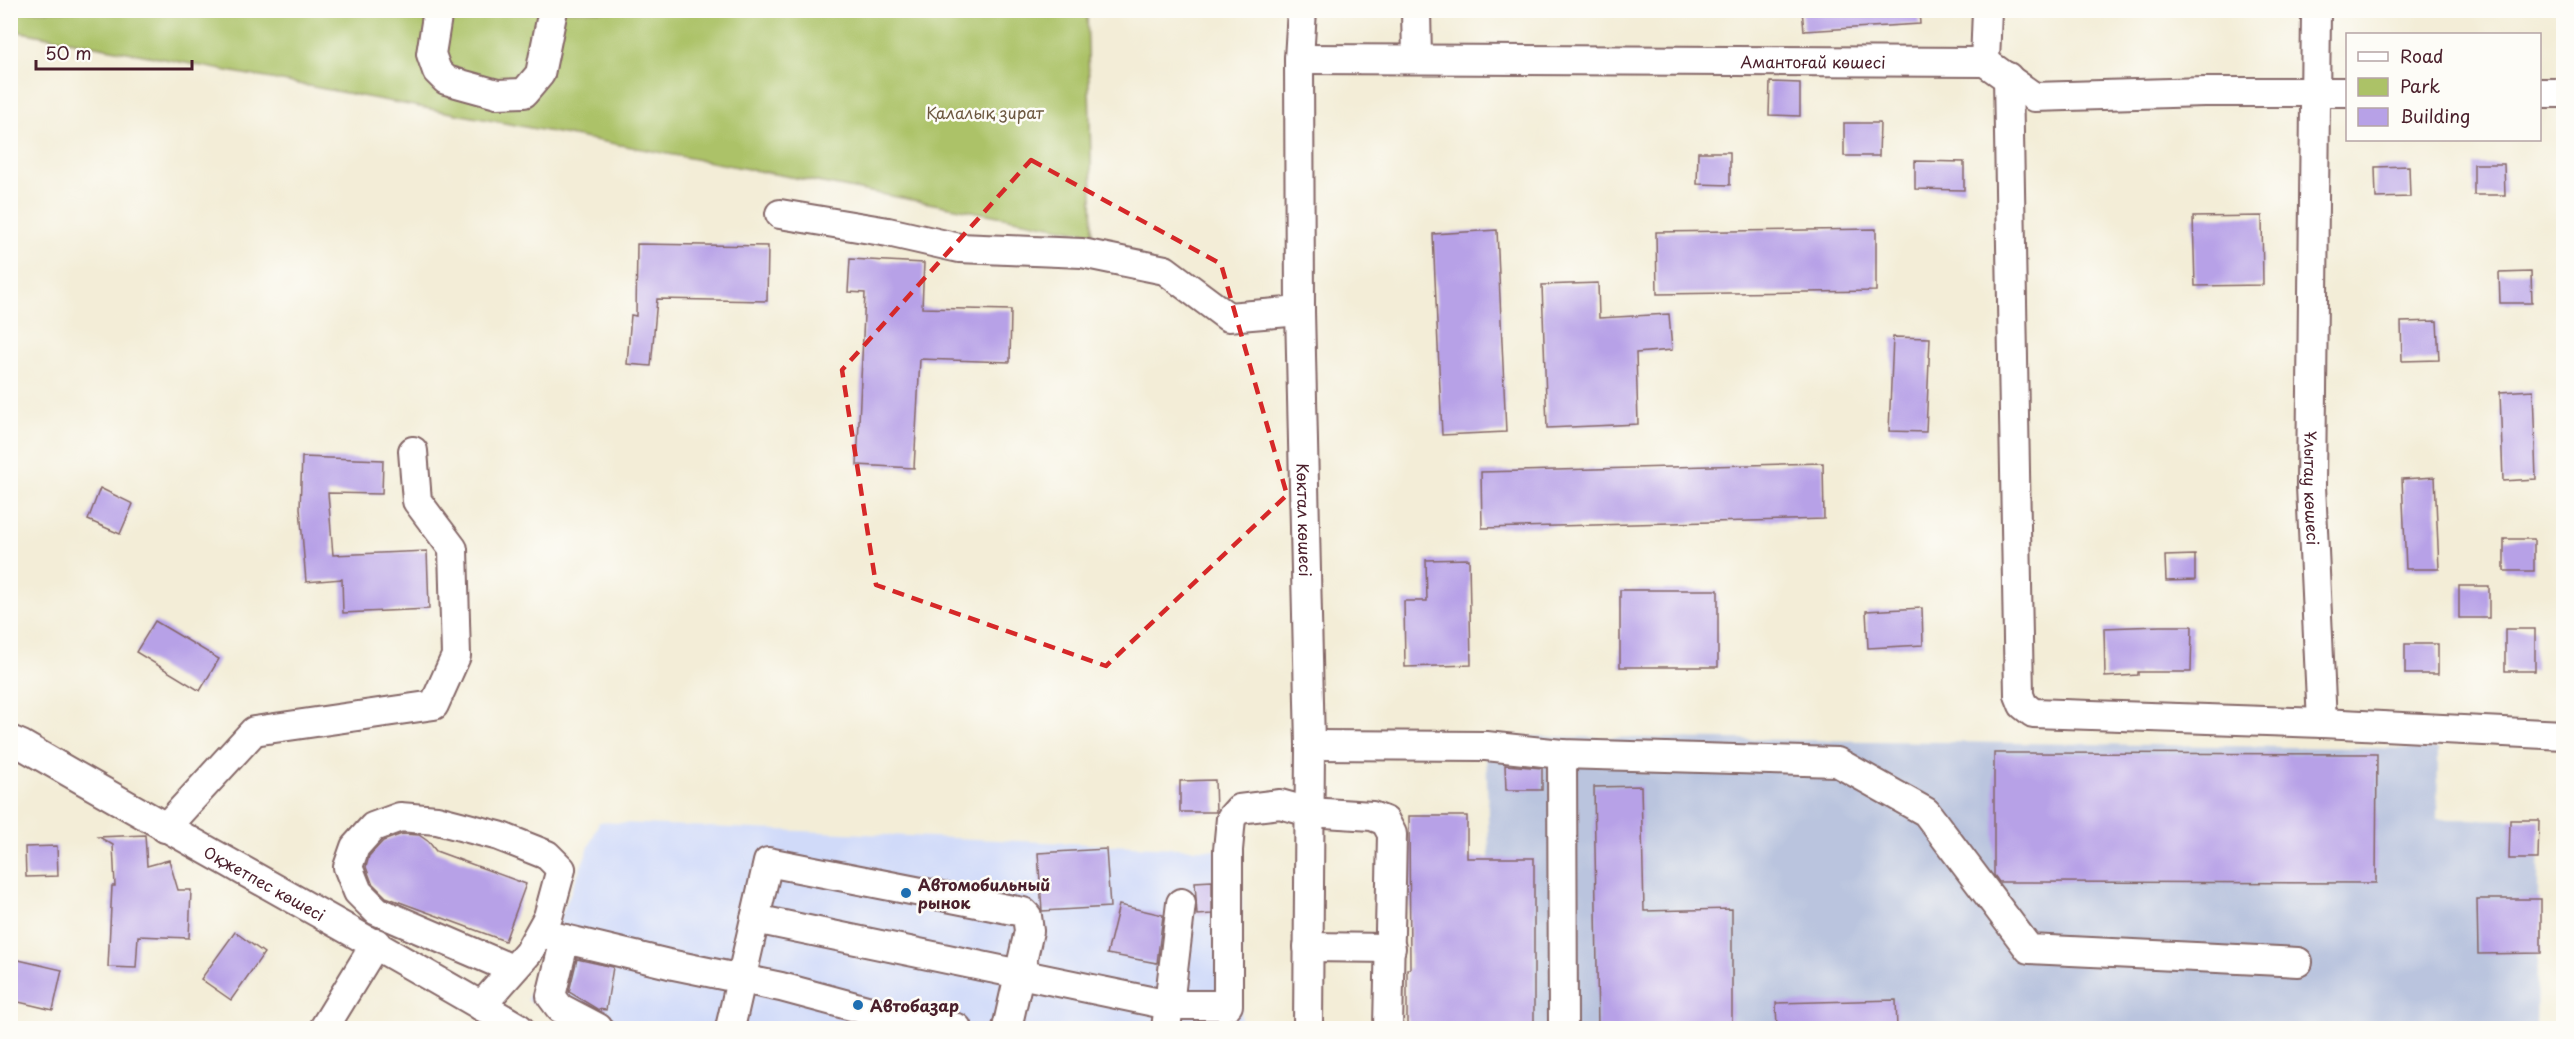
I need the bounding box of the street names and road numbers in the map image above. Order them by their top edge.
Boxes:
street label: Амантоғай көшесі [1740,49,1886,74]
street label: Ұлытау көшесі [2299,431,2326,546]
street label: Көктал көшесі [1292,463,1318,577]
street label: Оқжетпес көшесі [200,839,330,926]

